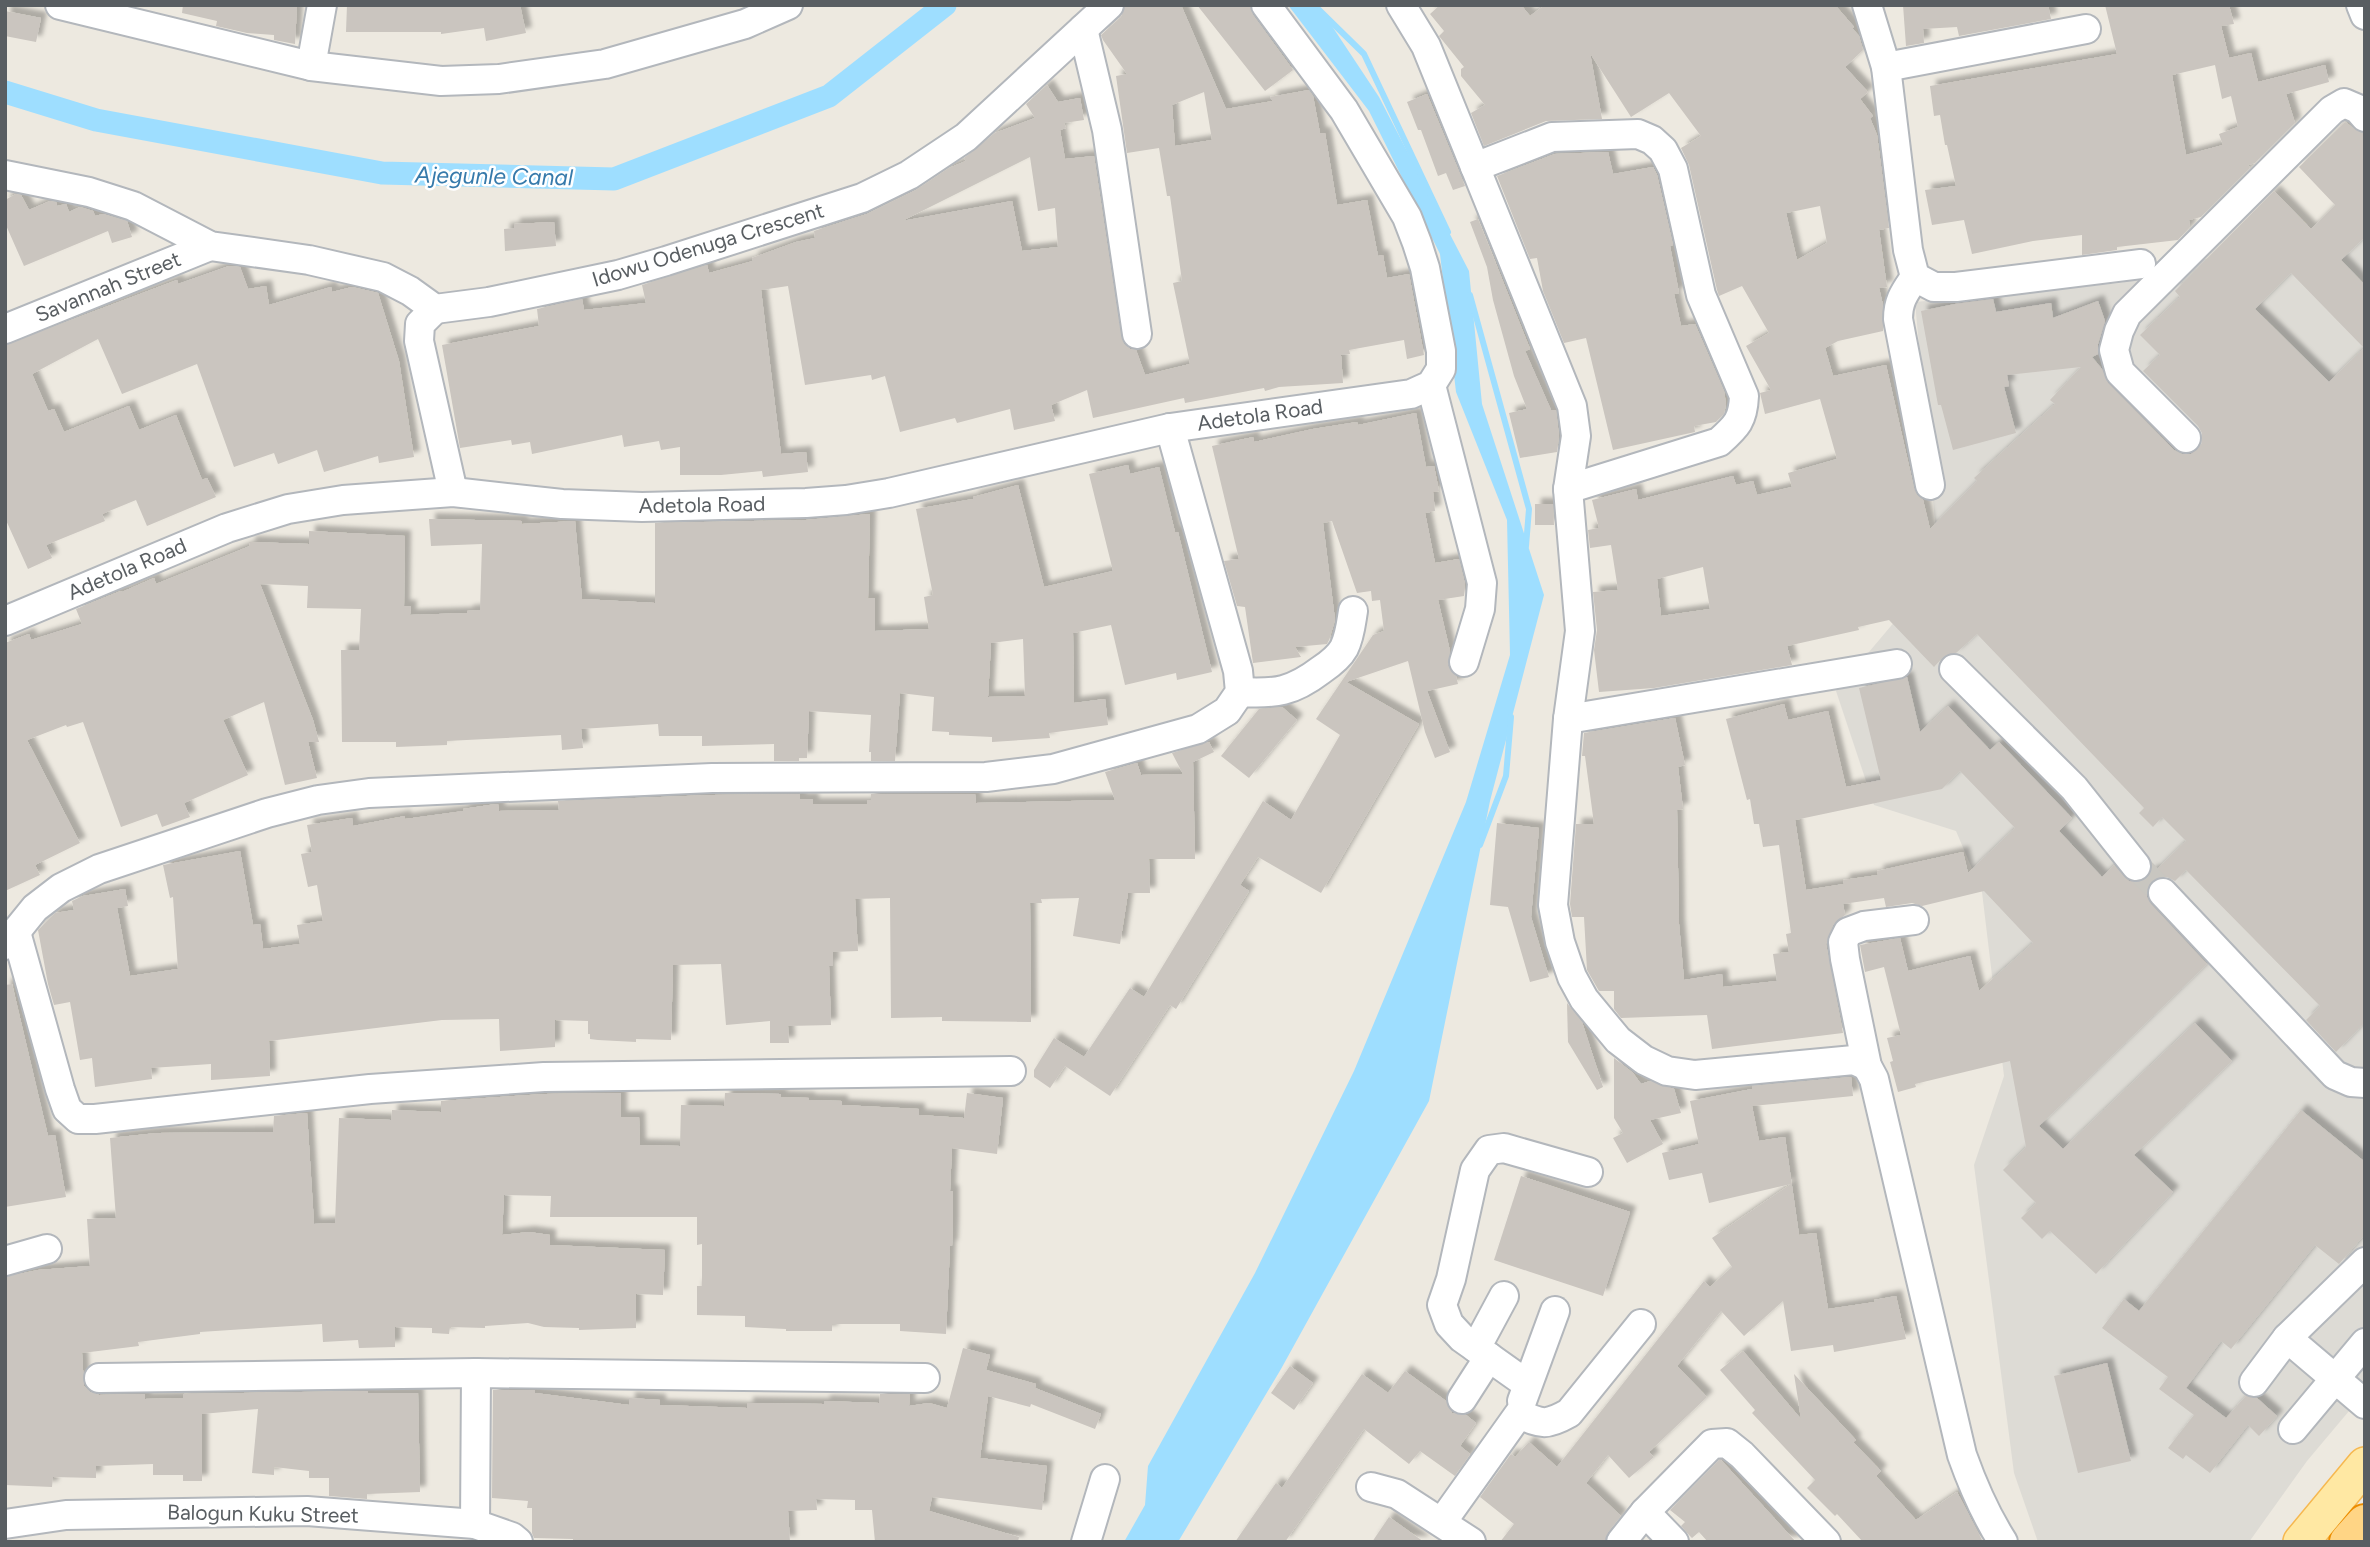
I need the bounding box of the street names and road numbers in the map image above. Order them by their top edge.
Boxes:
street label: Idowu Odenuga Crescent [589,197,827,292]
street label: Savannah Street [31,246,184,327]
street label: Adetola Road [1195,393,1324,436]
street label: Adetola Road [638,491,766,518]
street label: Adetola Road [64,532,190,605]
street label: Balogun Kuku Street [167,1499,359,1528]

